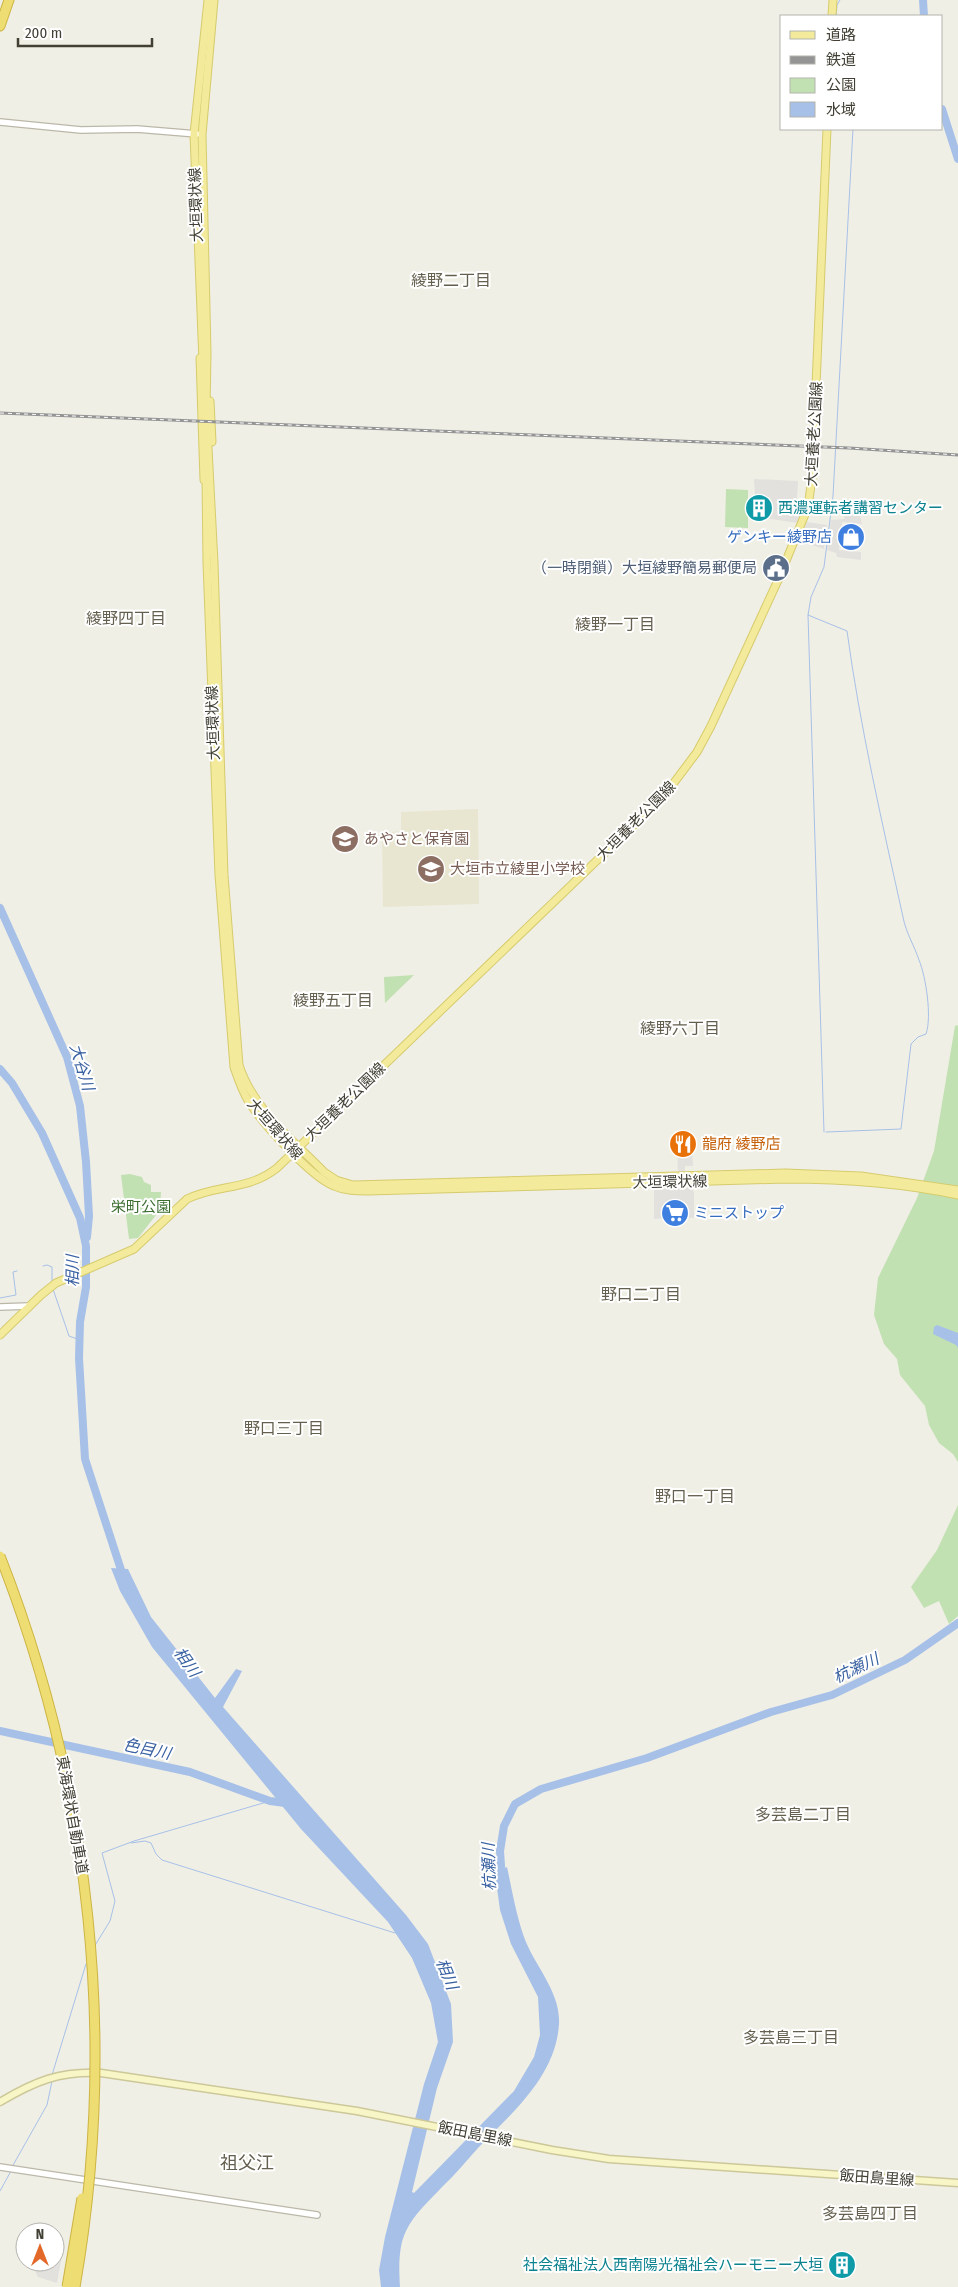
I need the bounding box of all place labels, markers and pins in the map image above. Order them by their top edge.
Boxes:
building icon: 西濃運転者講習センター [744,493,774,523]
place label: 西濃運転者講習センター [778,499,943,517]
shop icon: ゲンキー綾野店 [836,522,866,552]
place label: ゲンキー綾野店 [727,528,832,546]
public building icon: （一時閉鎖）大垣綾野簡易郵便局 [761,553,791,583]
place label: （一時閉鎖）大垣綾野簡易郵便局 [532,559,757,577]
school or university icon: あやさと保育園 [330,824,360,854]
place label: あやさと保育園 [364,830,469,848]
school or university icon: 大垣市立綾里小学校 [416,854,446,884]
place label: 大垣市立綾里小学校 [450,860,585,878]
restaurant icon: 龍府 綾野店 [668,1129,698,1159]
place label: 龍府 綾野店 [702,1135,781,1153]
supermarket icon: ミニストップ [660,1198,690,1228]
place label: ミニストップ [694,1204,784,1222]
building icon: 社会福祉法人西南陽光福祉会ハーモニー大垣 [827,2250,857,2280]
place label: 社会福祉法人西南陽光福祉会ハーモニー大垣 [523,2256,823,2274]

